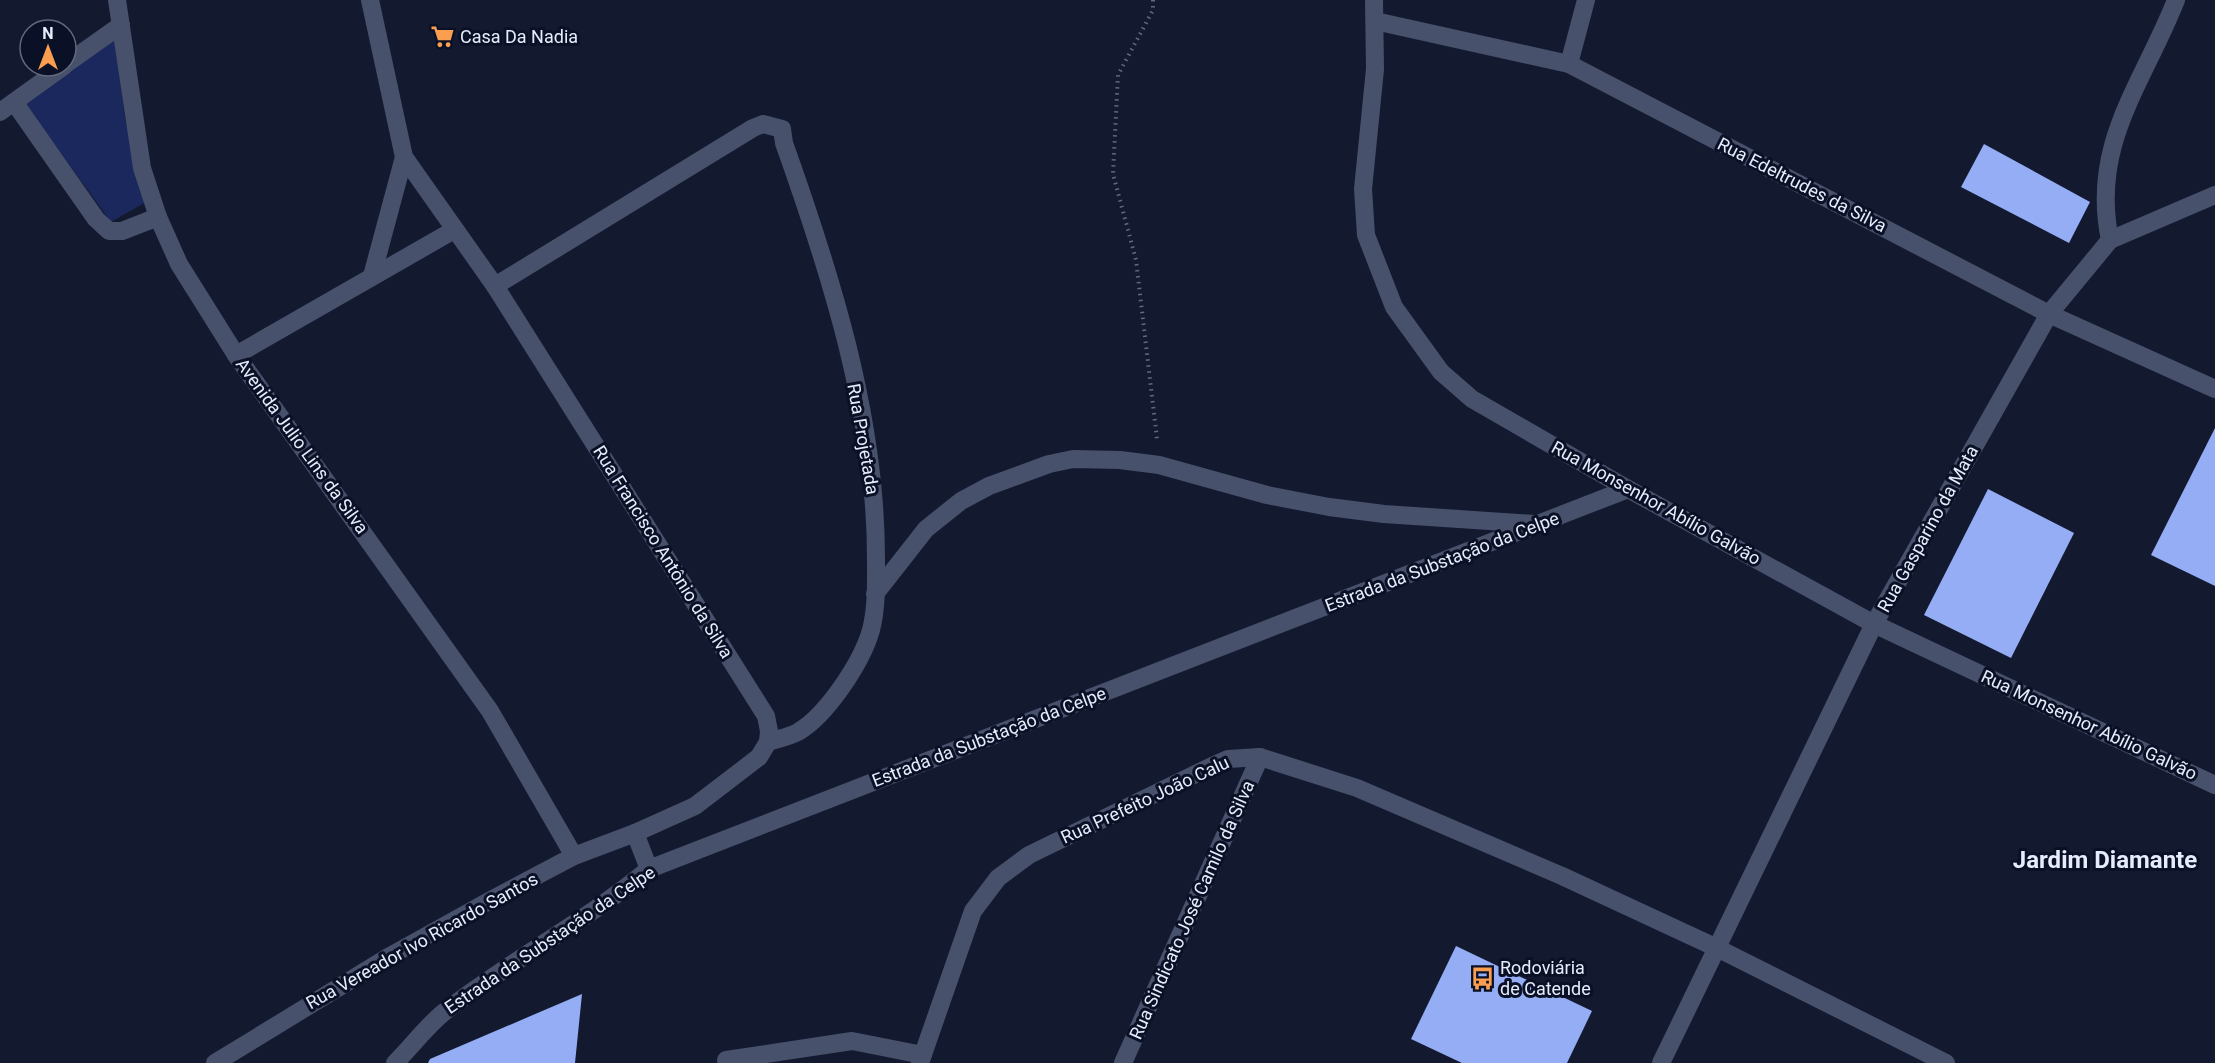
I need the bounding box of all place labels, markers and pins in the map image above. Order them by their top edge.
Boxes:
supermarket icon: Casa Da Nadia [429,24,455,50]
place label: Casa Da Nadia [460,26,578,47]
place label: Rodoviária de Catende [1500,957,1591,999]
bus stop icon: Rodoviária de Catende [1469,965,1495,991]

